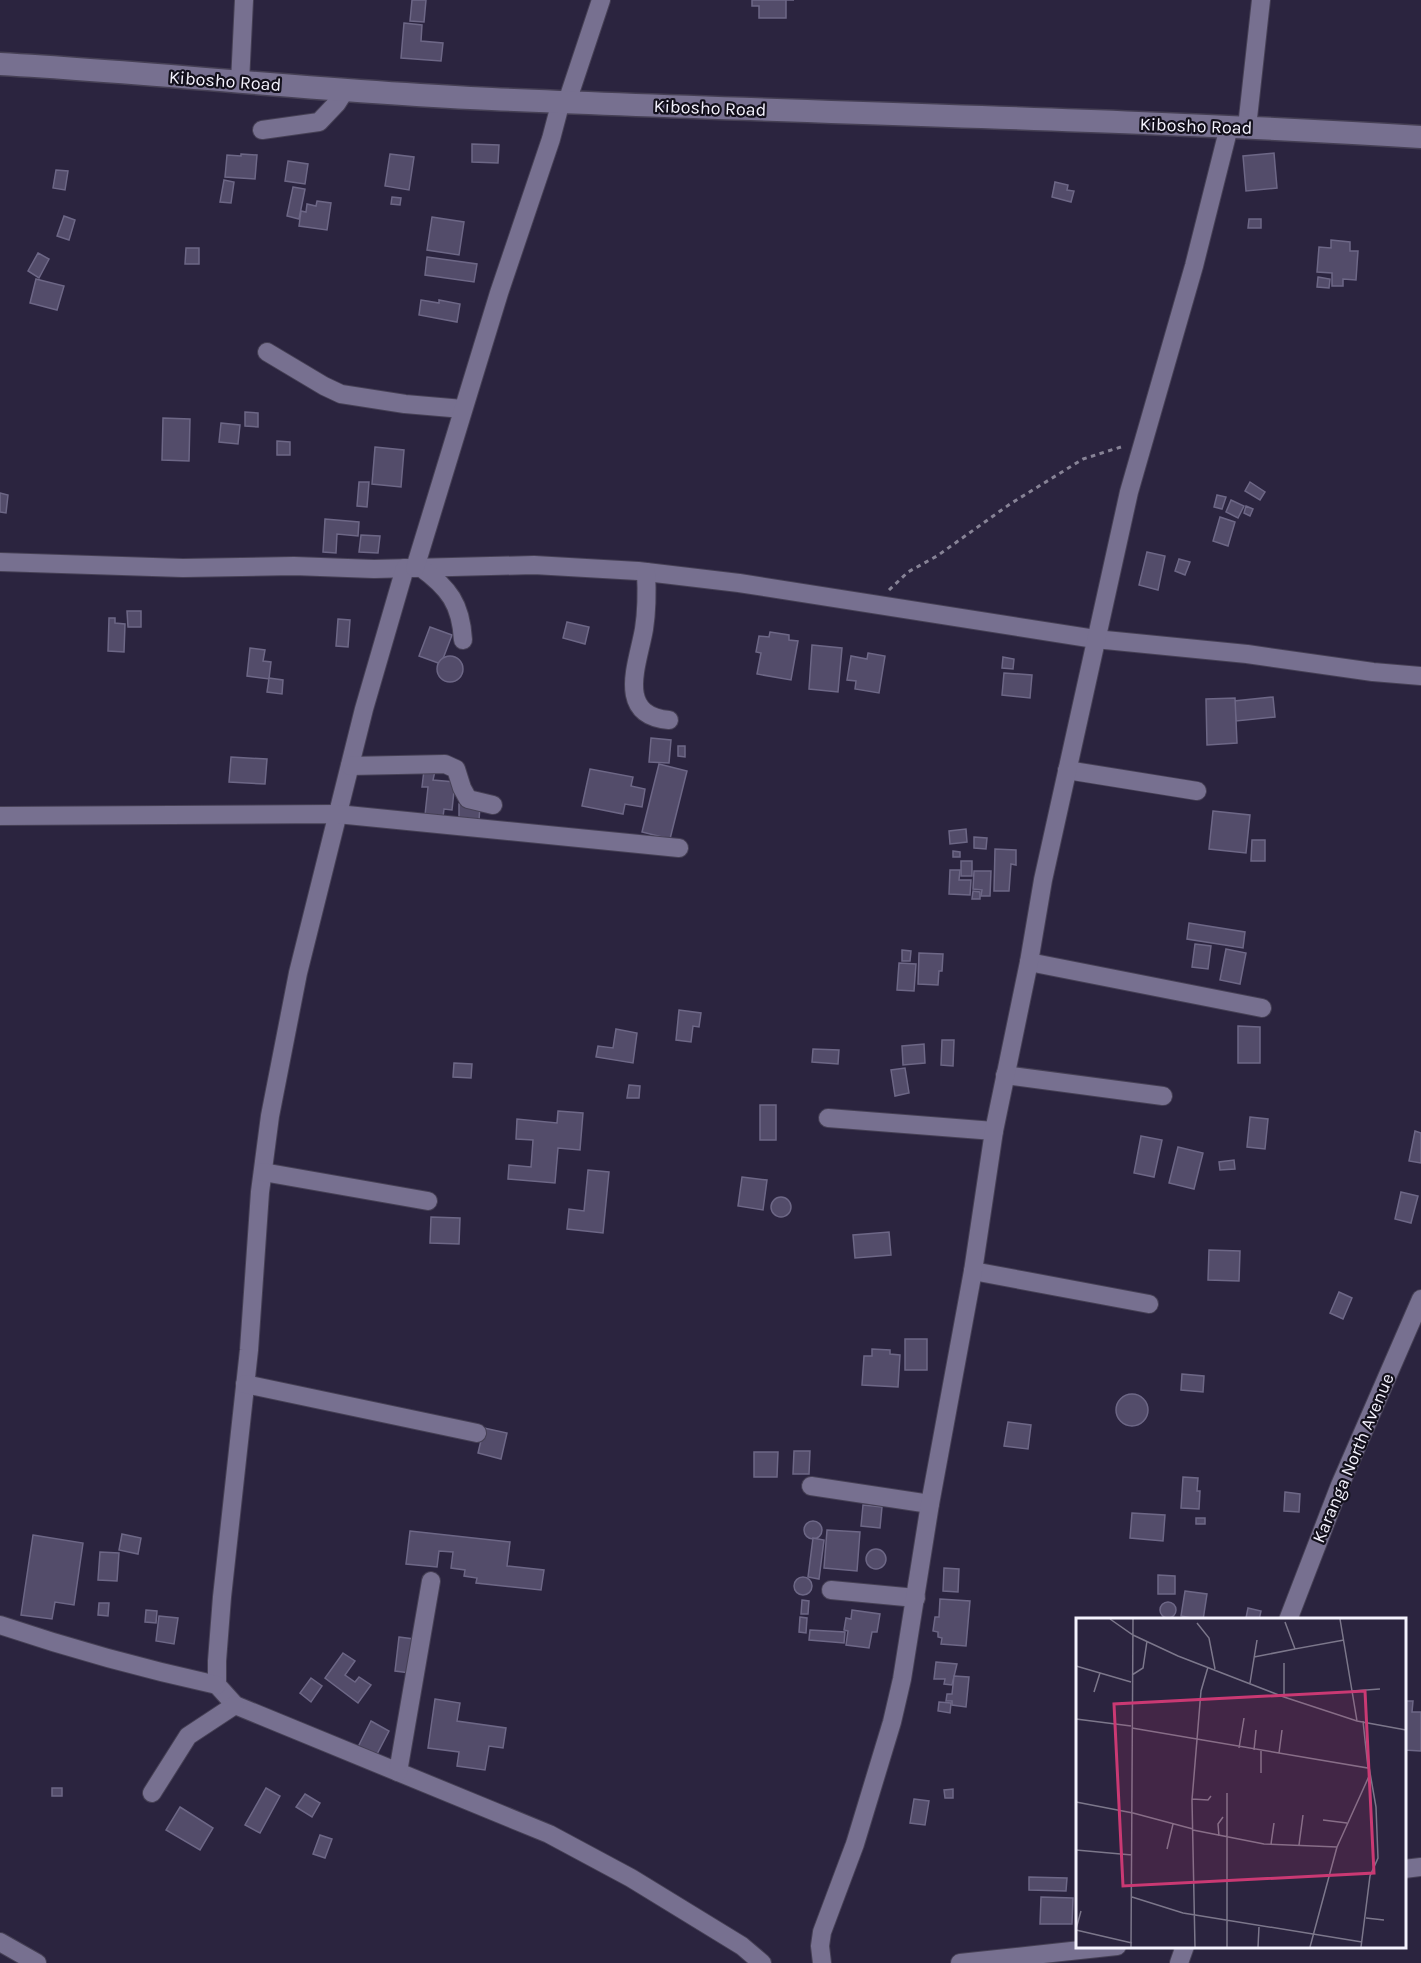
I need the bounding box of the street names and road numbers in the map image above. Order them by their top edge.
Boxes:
street label: Kibosho Road [168,66,282,96]
street label: Kibosho Road [653,95,767,121]
street label: Kibosho Road [1139,113,1253,139]
street label: Karanga North Avenue [1307,1370,1399,1546]

